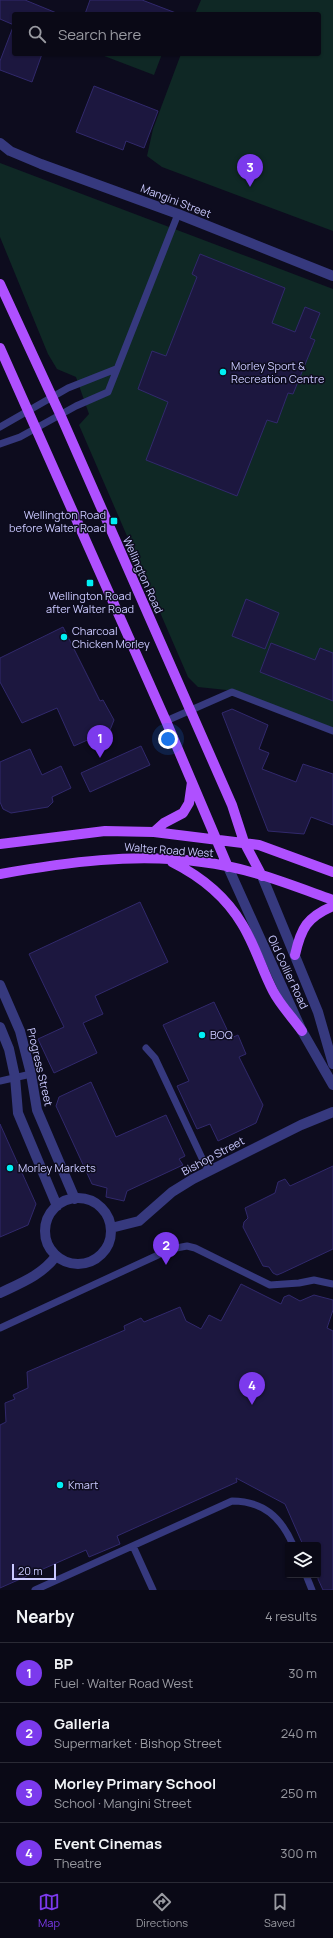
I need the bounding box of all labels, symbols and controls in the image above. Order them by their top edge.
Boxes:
search box [12,12,321,56]
icon: search [26,23,48,45]
text: Search here [58,24,141,45]
pin: 3 [237,154,263,187]
street label: Mangini Street [139,180,214,221]
place label: Morley Sport & Recreation Centre [231,358,325,386]
marker: Morley Sport & Recreation Centre [218,367,228,377]
place label: Wellington Road before Walter Road [9,507,106,535]
marker: Wellington Road before Walter Road [109,516,119,526]
street label: Wellington Road [120,534,167,615]
marker: Wellington Road after Walter Road [85,578,95,588]
place label: Wellington Road after Walter Road [46,588,134,616]
place label: Charcoal Chicken Morley [72,623,150,651]
marker: Charcoal Chicken Morley [59,632,69,642]
pin: 1 [87,725,113,758]
your location [158,729,178,749]
street label: Walter Road West [124,839,214,860]
street label: Old Collier Road [265,932,312,1011]
street label: Progress Street [24,1026,57,1107]
place label: BOQ [210,1027,233,1042]
marker: BOQ [197,1030,207,1040]
street label: Bishop Street [179,1133,247,1178]
place label: Morley Markets [18,1160,96,1175]
marker: Morley Markets [5,1163,15,1173]
pin: 2 [153,1232,179,1265]
pin: 4 [239,1372,265,1405]
place label: Kmart [68,1477,98,1492]
marker: Kmart [55,1480,65,1490]
map controls [285,1542,321,1578]
button: layers [285,1542,321,1578]
scale bar [12,1562,56,1581]
text: 20 m [18,1563,43,1578]
text: Nearby [16,1605,74,1628]
text: 4 results [265,1607,317,1625]
text: BP [54,1653,73,1674]
text: 1 [26,1664,32,1682]
text: 30 m [288,1664,317,1682]
text: Fuel · Walter Road West [54,1674,193,1692]
text: Galleria [54,1713,110,1734]
text: 2 [25,1724,33,1742]
text: 240 m [281,1724,317,1742]
text: Supermarket · Bishop Street [54,1734,222,1752]
text: Morley Primary School [54,1773,216,1794]
text: 3 [25,1784,33,1802]
text: 250 m [281,1784,317,1802]
text: School · Mangini Street [54,1794,192,1812]
text: Event Cinemas [54,1833,162,1854]
text: 4 [25,1844,33,1862]
text: 300 m [280,1844,317,1862]
text: Theatre [54,1854,102,1872]
tab: Map [38,1891,60,1930]
tab: Directions [136,1891,188,1930]
tab: Saved [264,1891,295,1930]

